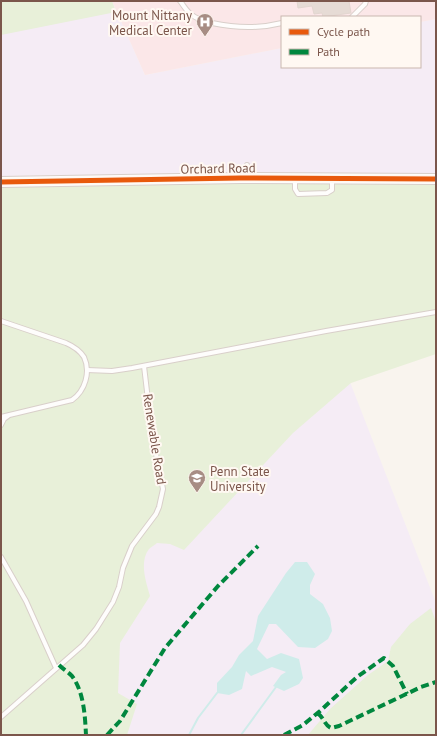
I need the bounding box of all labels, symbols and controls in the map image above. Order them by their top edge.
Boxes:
place label: Mount Nittany Medical Center [109,7,193,39]
hospital icon: Mount Nittany Medical Center [195,12,215,37]
legend [281,16,421,68]
text: Cycle path [317,24,370,39]
text: Path [317,44,340,59]
street label: Orchard Road [180,159,256,178]
street label: Renewable Road [139,392,170,486]
place label: Penn State University [210,463,270,495]
school or university icon: Penn State University [187,468,207,493]

